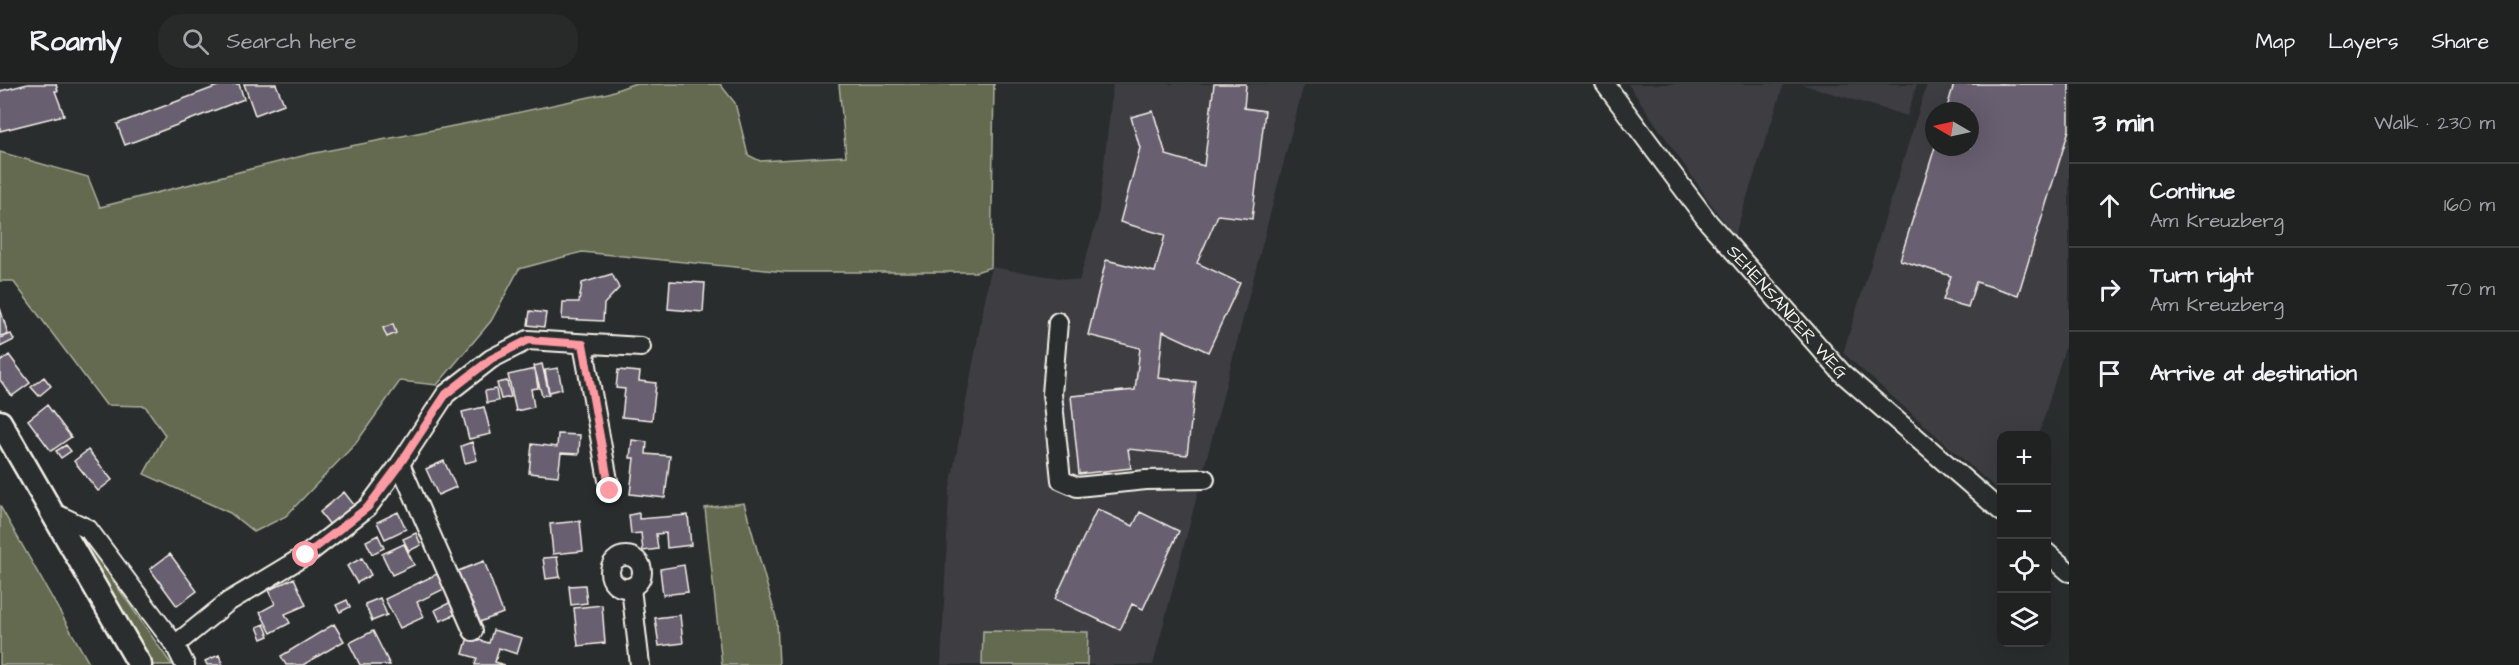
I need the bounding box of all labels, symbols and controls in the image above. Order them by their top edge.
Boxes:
search box [158,14,578,68]
text: Roamly [30,22,122,61]
icon: search [179,25,212,58]
text: Search here [227,26,356,57]
text: Map [2255,27,2295,56]
text: Layers [2328,27,2398,56]
text: Share [2431,27,2489,56]
north arrow [1925,102,1979,156]
text: 3 min [2093,105,2154,141]
text: Walk · 230 m [2374,109,2495,137]
text: Continue [2150,176,2235,207]
icon: ahead [2093,189,2126,222]
text: 160 m [2444,191,2495,219]
text: Am Kreuzberg [2150,207,2284,235]
street label: SEHENSANDER WEG [1721,239,1854,385]
text: Turn right [2150,260,2253,291]
icon: right [2093,273,2126,306]
text: 70 m [2447,275,2495,303]
text: Am Kreuzberg [2150,291,2284,319]
icon: arrive [2093,357,2126,390]
text: Arrive at destination [2150,358,2357,389]
map controls [1997,431,2051,647]
button: + [1997,431,2051,485]
route end [596,477,622,503]
button: − [1997,485,2051,539]
button: locate [1997,539,2051,593]
route start [292,541,318,567]
button: layers [1997,593,2051,647]

